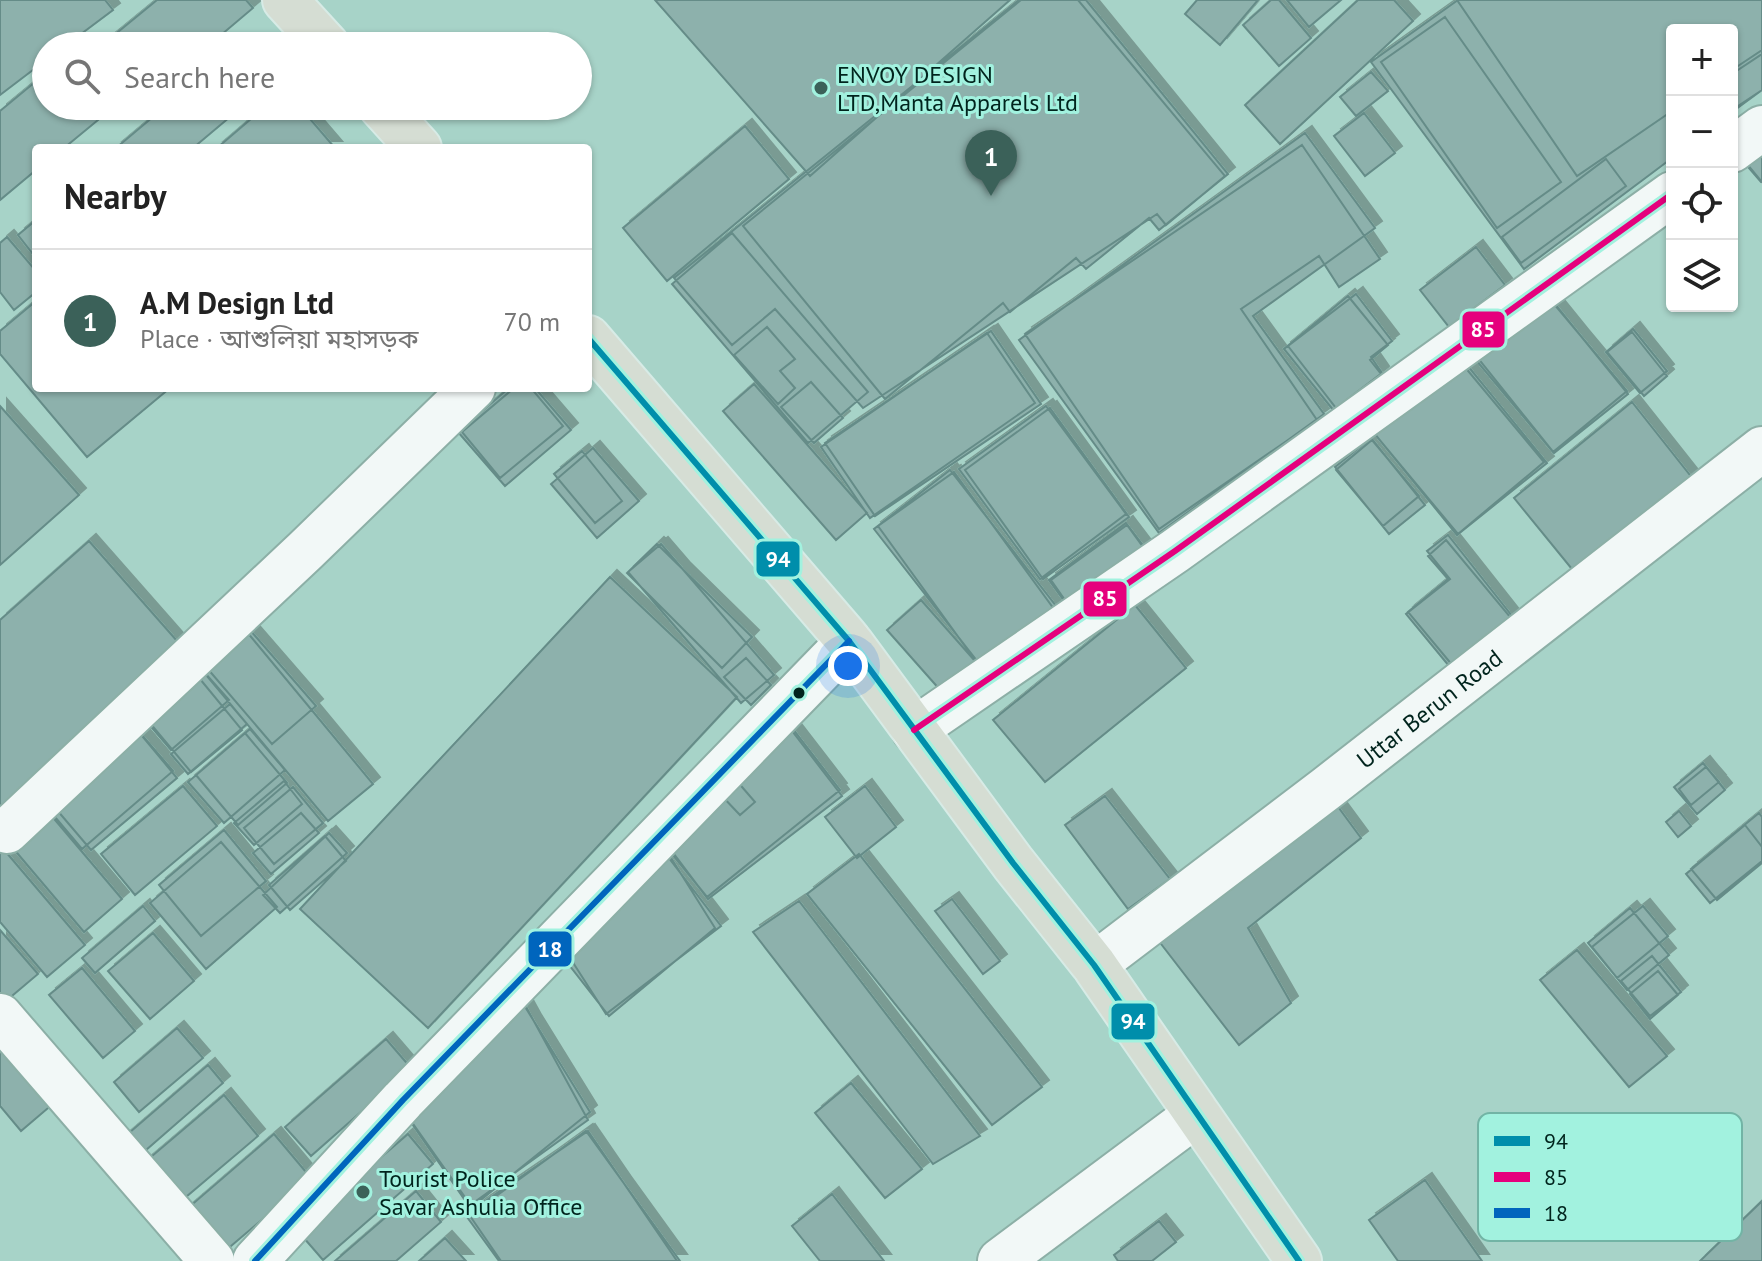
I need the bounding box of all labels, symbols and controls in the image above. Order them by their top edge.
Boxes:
map controls [1666,24,1738,312]
button: + [1666,24,1738,96]
search box [32,32,592,120]
icon: search [60,54,104,98]
text: Search here [124,57,275,96]
place label: ENVOY DESIGN LTD,Manta Apparels Ltd [837,59,1078,118]
marker: ENVOY DESIGN LTD,Manta Apparels Ltd [812,79,830,97]
button: − [1666,96,1738,168]
pin: 1 [965,130,1017,196]
button: locate [1666,168,1738,240]
text: Nearby [64,174,166,218]
button: layers [1666,240,1738,312]
text: A.M Design Ltd [140,283,334,322]
text: 1 [83,305,97,338]
text: 70 m [504,305,560,338]
line badge: 85 [1461,310,1506,349]
text: 85 [1471,315,1495,343]
text: Place · আশুলিয়া মহাসড়ক [140,322,419,355]
line badge: 94 [755,540,801,578]
text: 94 [766,545,791,573]
line badge: 85 [1082,580,1128,618]
text: 85 [1093,584,1117,612]
street label: Uttar Berun Road [1350,642,1508,775]
your location [828,646,868,686]
unlabelled marker [791,685,807,701]
line badge: 18 [527,930,573,968]
text: 18 [538,935,562,963]
line badge: 94 [1110,1002,1156,1041]
text: 94 [1121,1007,1146,1035]
legend [1478,1113,1742,1241]
text: 94 [1544,1127,1568,1155]
place label: Tourist Police Savar Ashulia Office [379,1163,582,1222]
text: 85 [1544,1163,1568,1191]
marker: Tourist Police Savar Ashulia Office [354,1183,372,1201]
text: 18 [1544,1199,1568,1227]

